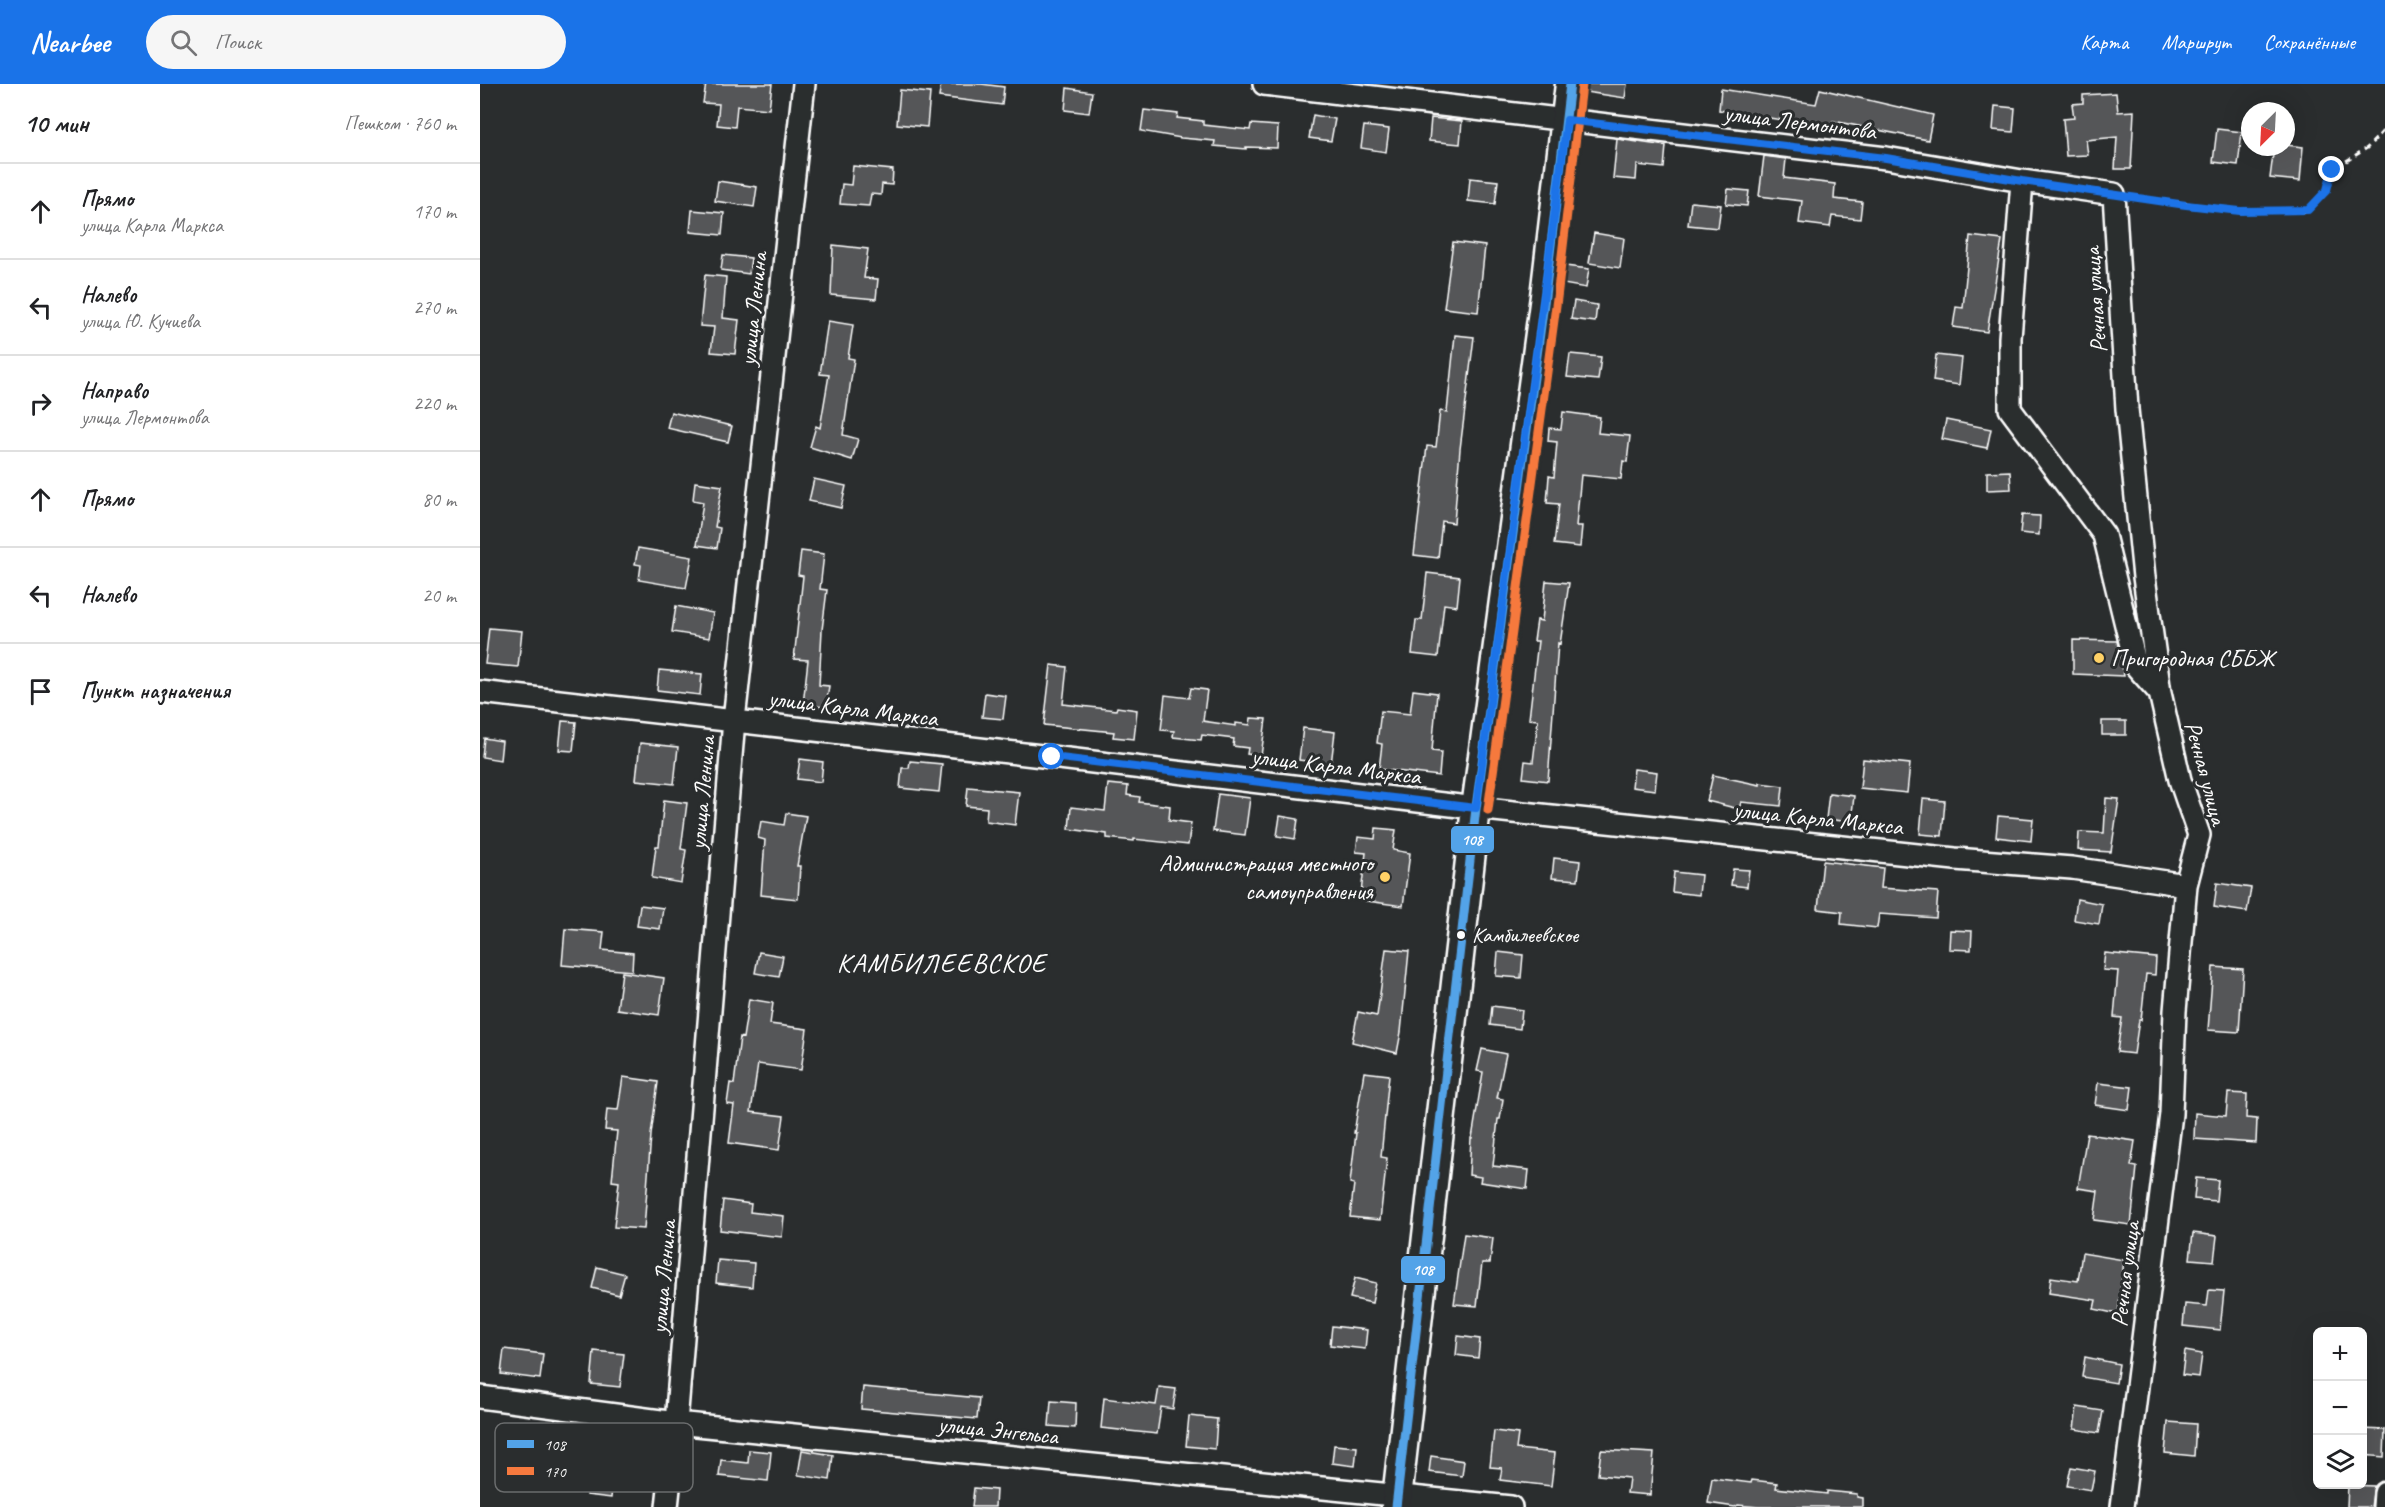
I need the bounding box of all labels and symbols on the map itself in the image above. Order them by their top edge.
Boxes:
street label: улица Лермонтова [1720,98,1879,146]
north arrow [2241,102,2295,156]
route end [2318,156,2344,182]
street label: Речная улица [2076,244,2114,354]
street label: улица Ленина [732,249,774,369]
place label: Пригородная СББЖ [2111,643,2278,673]
marker: Пригородная СББЖ [2092,651,2106,665]
street label: улица Карла Маркса [765,682,941,733]
street label: Речная улица [2178,718,2235,830]
street label: улица Ленина [682,733,722,853]
street label: улица Карла Маркса [1248,740,1424,791]
route start [1038,743,1064,769]
street label: улица Карла Маркса [1730,794,1906,842]
line badge: 108 [1450,825,1495,854]
text: 108 [1461,830,1485,850]
place label: Администрация местного самоуправления [1159,848,1376,906]
marker: Администрация местного самоуправления [1378,870,1392,884]
place label: Камбилеевское [1472,921,1580,949]
marker: Камбилеевское [1455,929,1467,941]
district label: КАМБИЛЕЕВСКОЕ [837,946,1049,980]
street label: улица Ленина [643,1217,683,1337]
street label: Речная улица [2104,1218,2147,1328]
line badge: 108 [1400,1255,1446,1284]
text: 108 [1412,1260,1436,1280]
street label: улица Энгельса [934,1409,1061,1451]
legend [495,1423,693,1492]
text: 108 [544,1435,567,1455]
text: 170 [544,1462,567,1482]

